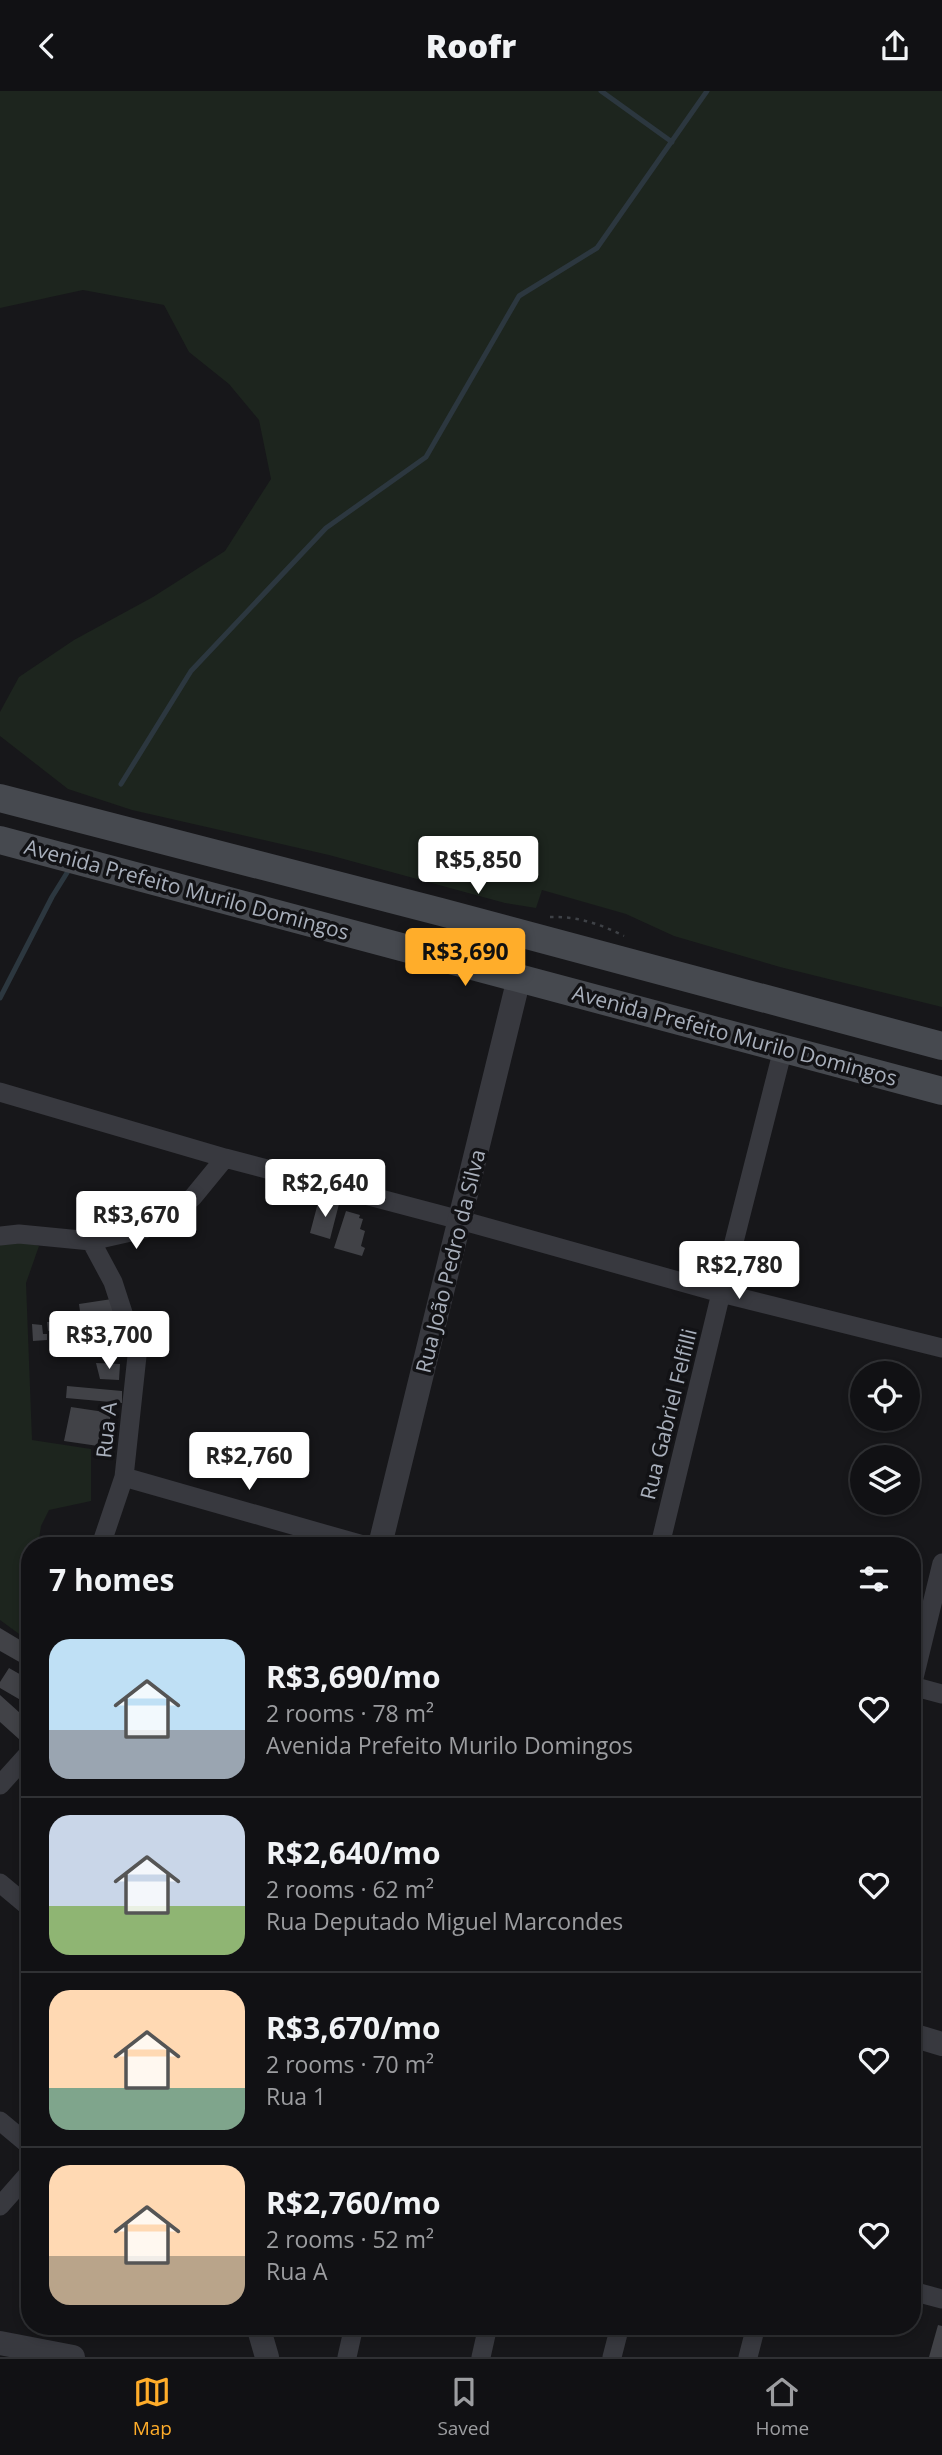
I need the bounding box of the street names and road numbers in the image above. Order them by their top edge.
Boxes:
street label: Avenida Prefeito Murilo Domingos [22,832,352,946]
street label: Avenida Prefeito Murilo Domingos [570,978,900,1092]
street label: Rua João Pedro da Silva [409,1146,491,1376]
street label: Rua Gabriel Felfilli [633,1326,703,1502]
street label: Rua A [89,1400,123,1459]

